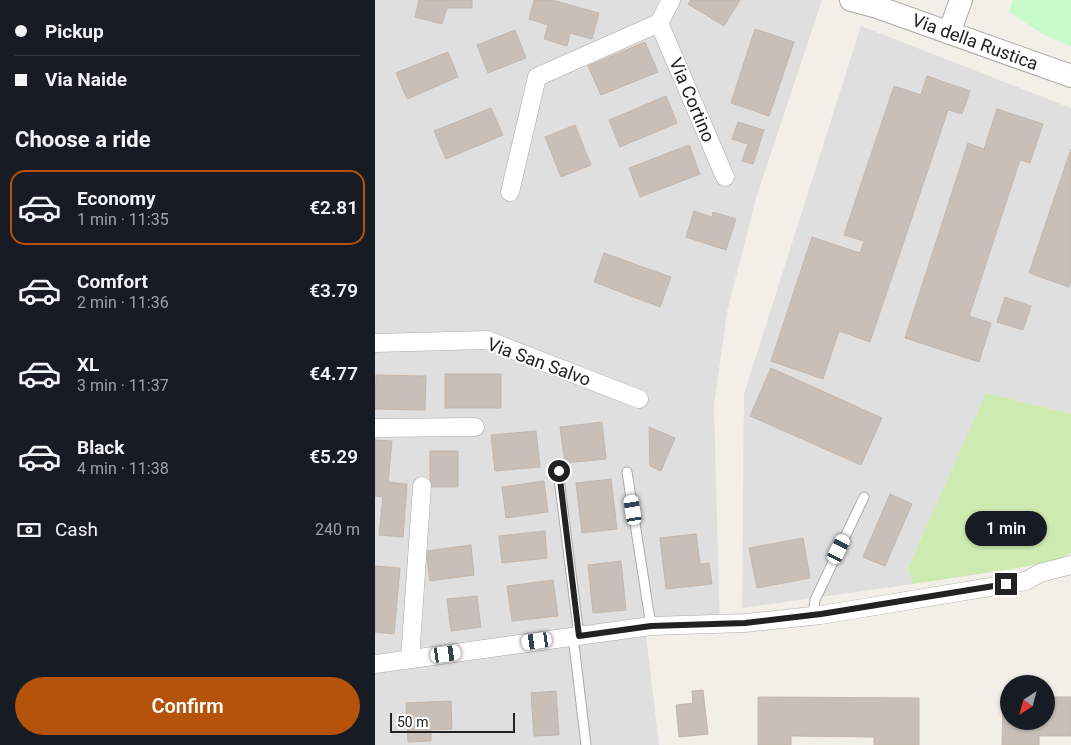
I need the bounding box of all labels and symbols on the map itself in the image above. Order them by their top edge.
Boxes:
street label: Via della Rustica [909,9,1041,74]
street label: Via Cortino [665,55,720,145]
street label: Via San Salvo [485,333,594,390]
route start [548,460,570,482]
car [623,494,642,526]
callout: 1 min [965,512,1047,546]
car [825,532,852,566]
route end [995,573,1017,595]
car [521,631,552,651]
car [430,644,461,664]
north arrow [1000,675,1055,730]
scale bar [390,710,515,733]

